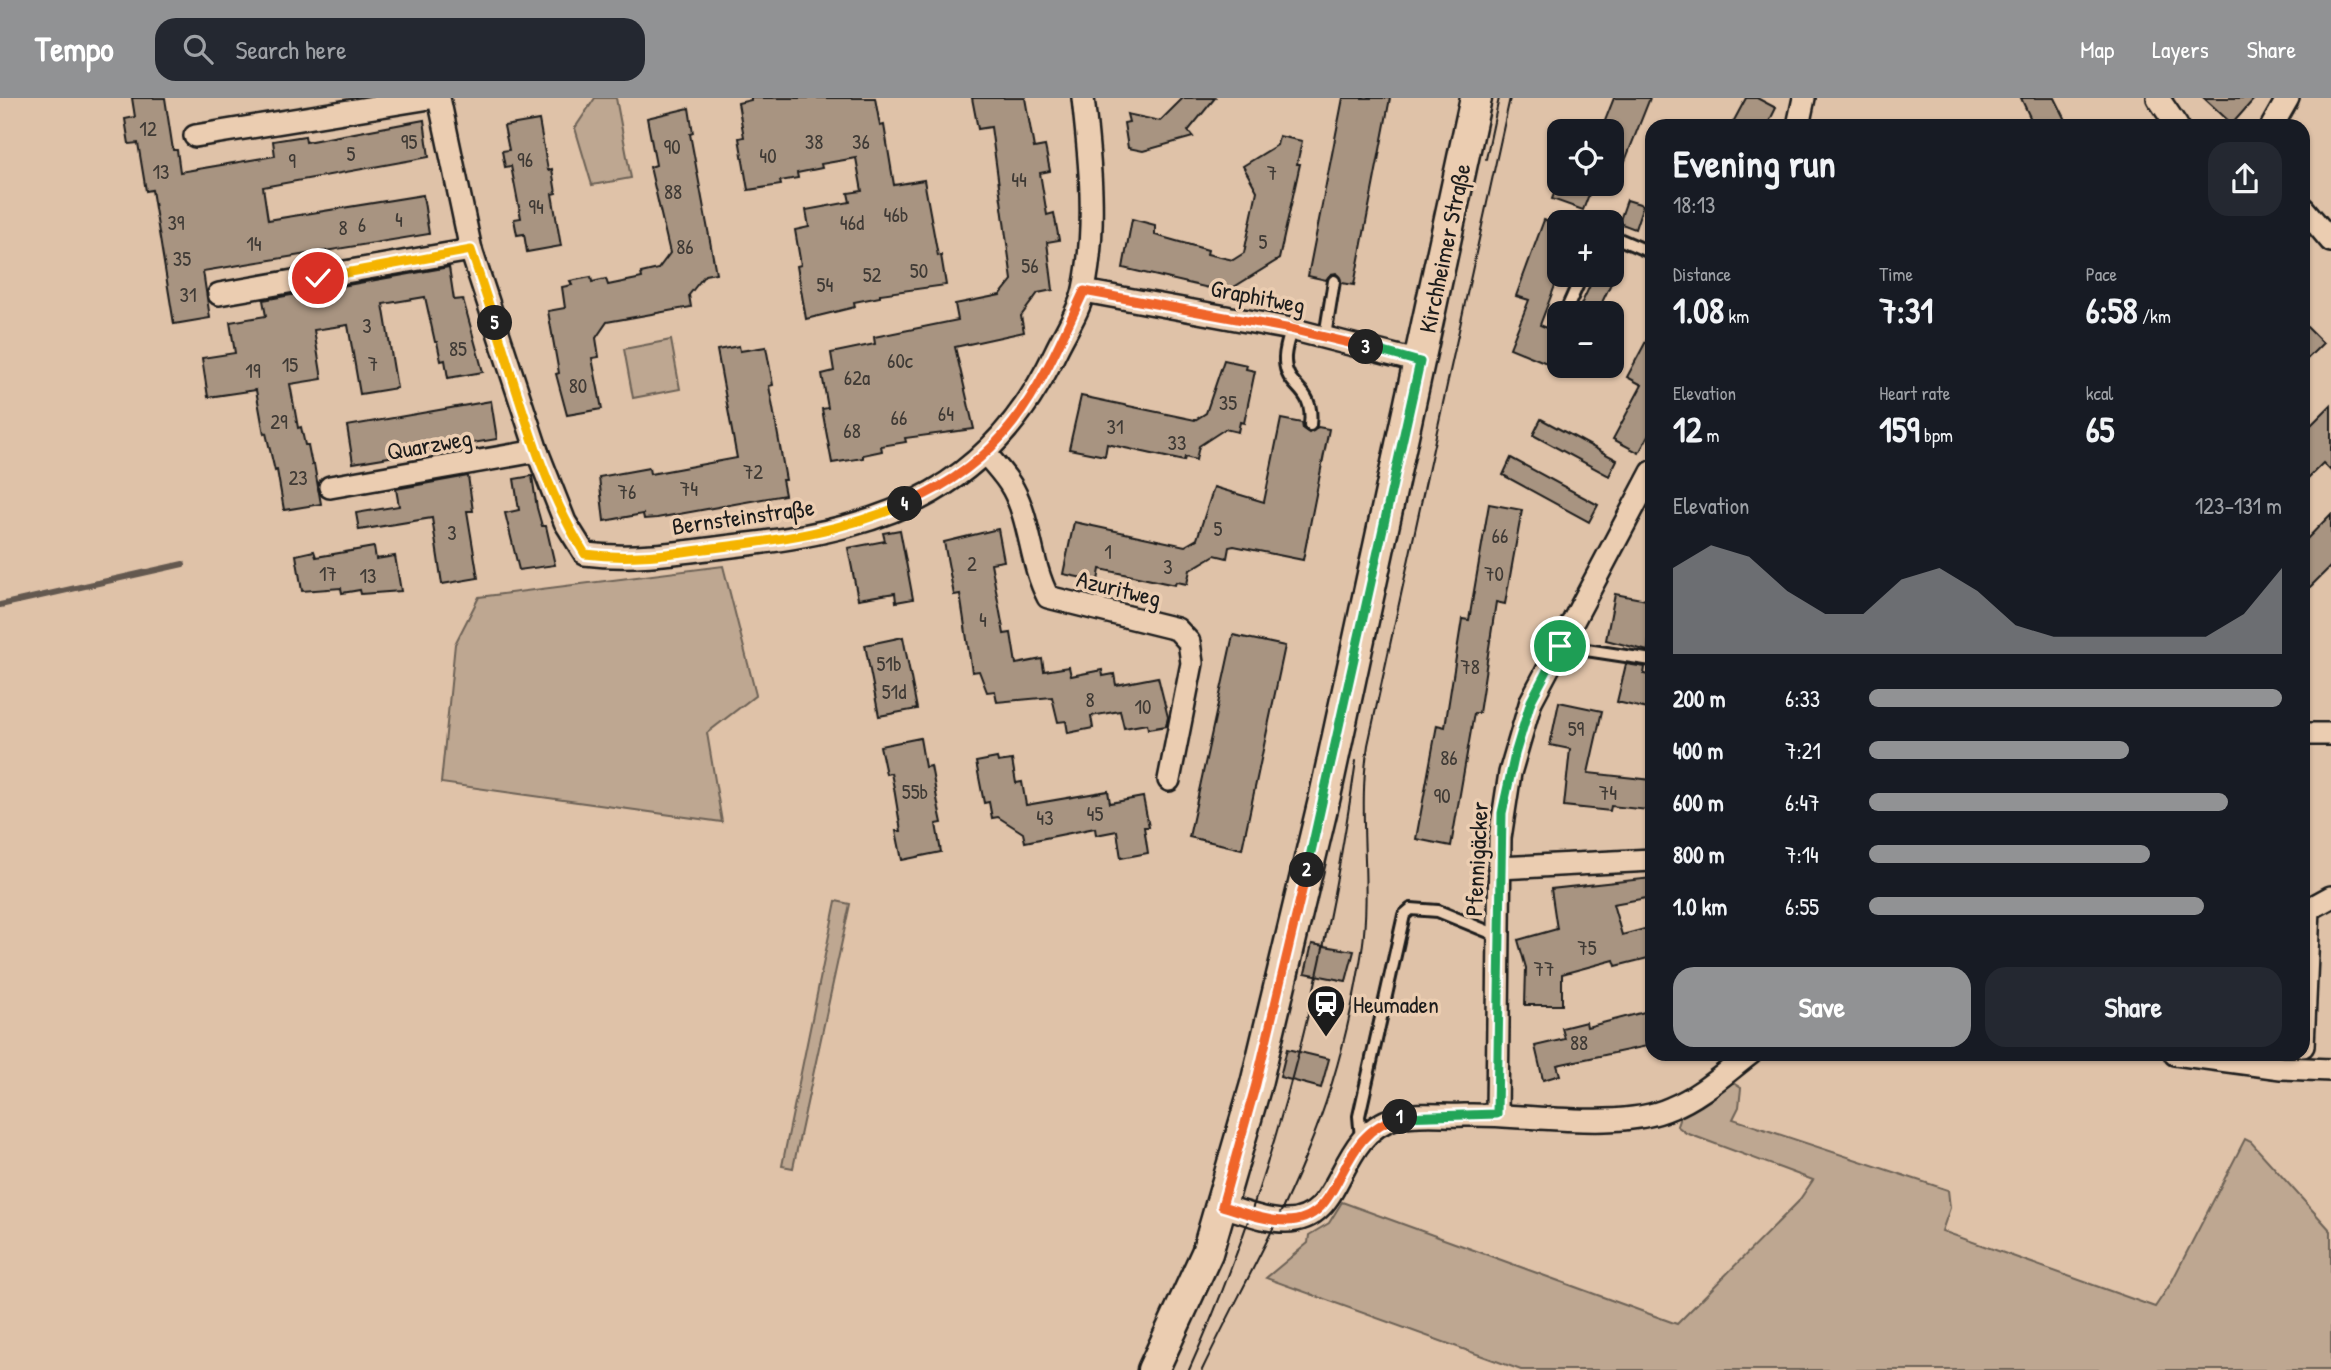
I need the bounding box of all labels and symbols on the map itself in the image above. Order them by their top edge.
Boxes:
house number: 12 [139,114,157,143]
house number: 95 [401,127,417,156]
house number: 38 [805,127,823,156]
house number: 36 [852,127,870,156]
house number: 90 [663,132,681,161]
house number: 5 [347,139,356,168]
house number: 40 [759,141,777,170]
house number: 96 [517,145,533,174]
house number: 9 [288,146,296,175]
house number: 13 [152,157,170,186]
house number: 7 [1267,158,1277,187]
street label: Kirchheimer Straße [1410,160,1478,336]
house number: 44 [1011,165,1027,194]
house number: 88 [664,177,682,206]
house number: 94 [528,192,544,221]
house number: 46b [884,200,908,229]
house number: 4 [395,205,403,234]
house number: 39 [167,208,185,237]
house number: 46d [840,208,864,237]
house number: 6 [358,210,366,239]
house number: 8 [338,213,348,242]
house number: 5 [1259,227,1268,256]
house number: 14 [246,229,262,258]
house number: 86 [676,232,694,261]
house number: 35 [173,244,191,273]
pin [288,248,348,308]
house number: 56 [1021,251,1039,280]
house number: 50 [910,256,928,285]
house number: 52 [863,260,882,289]
house number: 54 [817,270,834,299]
street label: Graphitweg [1208,271,1308,321]
house number: 31 [179,280,197,309]
pin: 5 [477,306,512,341]
house number: 3 [362,311,372,340]
pin: 3 [1348,330,1384,364]
house number: 85 [449,334,467,363]
house number: 60c [887,346,914,375]
house number: 7 [368,349,378,378]
house number: 15 [282,350,298,379]
house number: 19 [245,356,261,385]
house number: 62a [844,363,870,392]
house number: 80 [569,371,587,400]
house number: 35 [1219,388,1237,417]
house number: 64 [938,399,954,428]
house number: 66 [891,403,907,432]
house number: 29 [270,407,288,436]
house number: 31 [1106,412,1124,441]
house number: 68 [843,416,861,445]
street label: Quarzweg [384,421,474,467]
house number: 33 [1168,428,1186,457]
house number: 72 [743,457,763,486]
house number: 23 [288,463,308,492]
house number: 74 [680,474,698,503]
house number: 76 [618,477,636,506]
pin: 4 [888,486,922,522]
street label: Bernsteinstraße [670,490,817,542]
house number: 5 [1214,514,1223,543]
house number: 3 [447,518,457,547]
house number: 66 [1492,521,1508,550]
house number: 1 [1104,537,1112,566]
house number: 2 [967,549,977,578]
house number: 3 [1163,552,1173,581]
house number: 17 [319,559,337,588]
house number: 70 [1484,559,1504,588]
house number: 13 [359,561,377,590]
street label: Azuritweg [1073,562,1165,614]
house number: 4 [979,605,987,634]
pin [1530,616,1590,676]
house number: 51b [876,649,902,678]
house number: 78 [1460,652,1480,681]
house number: 51d [882,677,906,706]
house number: 8 [1085,685,1095,714]
house number: 10 [1134,692,1152,721]
house number: 59 [1568,714,1585,743]
house number: 86 [1440,743,1458,772]
house number: 55b [902,777,928,806]
house number: 74 [1599,778,1617,807]
house number: 90 [1433,781,1451,810]
house number: 45 [1087,799,1103,828]
street label: Pfennigäcker [1457,801,1495,917]
house number: 43 [1036,803,1054,832]
pin: 2 [1290,852,1324,888]
house number: 75 [1577,933,1597,962]
house number: 77 [1534,954,1554,983]
station icon: Heumaden [1305,983,1347,1038]
place label: Heumaden [1353,988,1439,1020]
house number: 88 [1570,1028,1588,1057]
pin: 1 [1382,1100,1418,1134]

